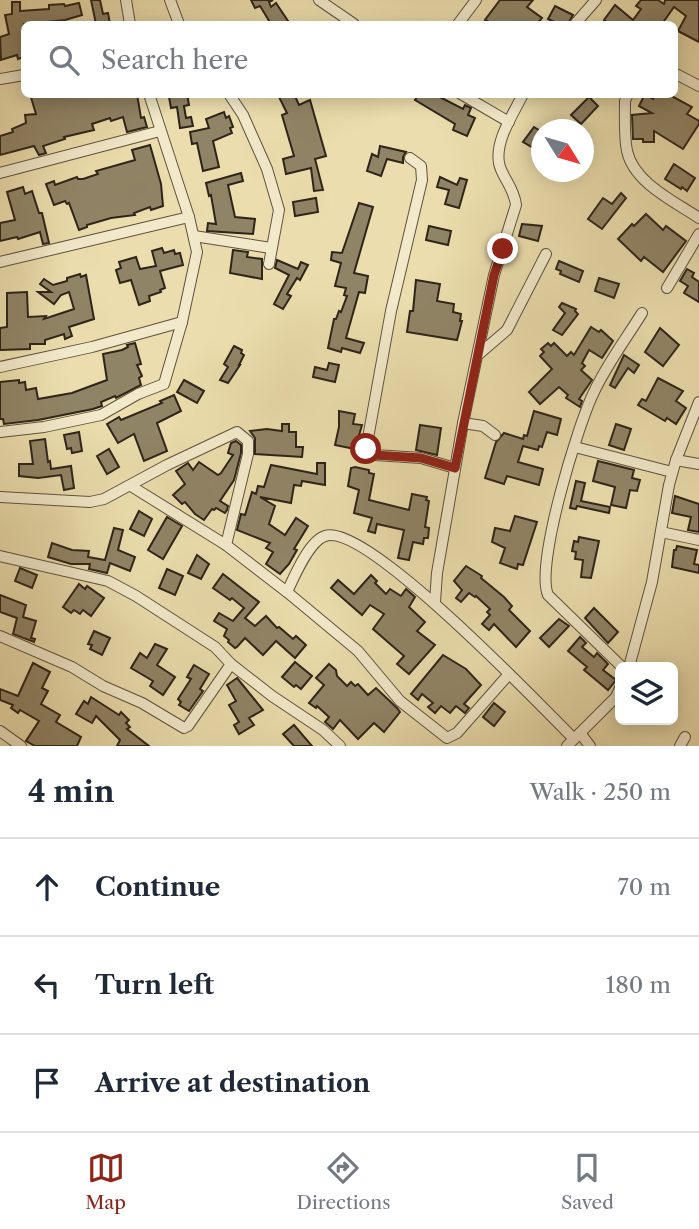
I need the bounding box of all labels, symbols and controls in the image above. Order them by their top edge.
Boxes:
search box [21,21,678,98]
icon: search [45,41,83,79]
text: Search here [101,44,248,76]
north arrow [531,119,594,182]
route end [487,233,518,264]
route start [350,433,381,464]
map controls [615,662,678,725]
button: layers [615,662,678,725]
text: 4 min [28,773,114,810]
text: Walk · 250 m [530,778,671,806]
icon: ahead [28,868,66,906]
text: Continue [95,871,220,903]
text: 70 m [618,873,671,901]
icon: left [28,966,66,1004]
text: Turn left [95,969,214,1001]
text: 180 m [606,971,671,999]
icon: arrive [28,1064,66,1102]
text: Arrive at destination [95,1067,370,1099]
tab: Map [85,1149,126,1214]
tab: Directions [297,1149,390,1214]
tab: Saved [561,1149,614,1214]

